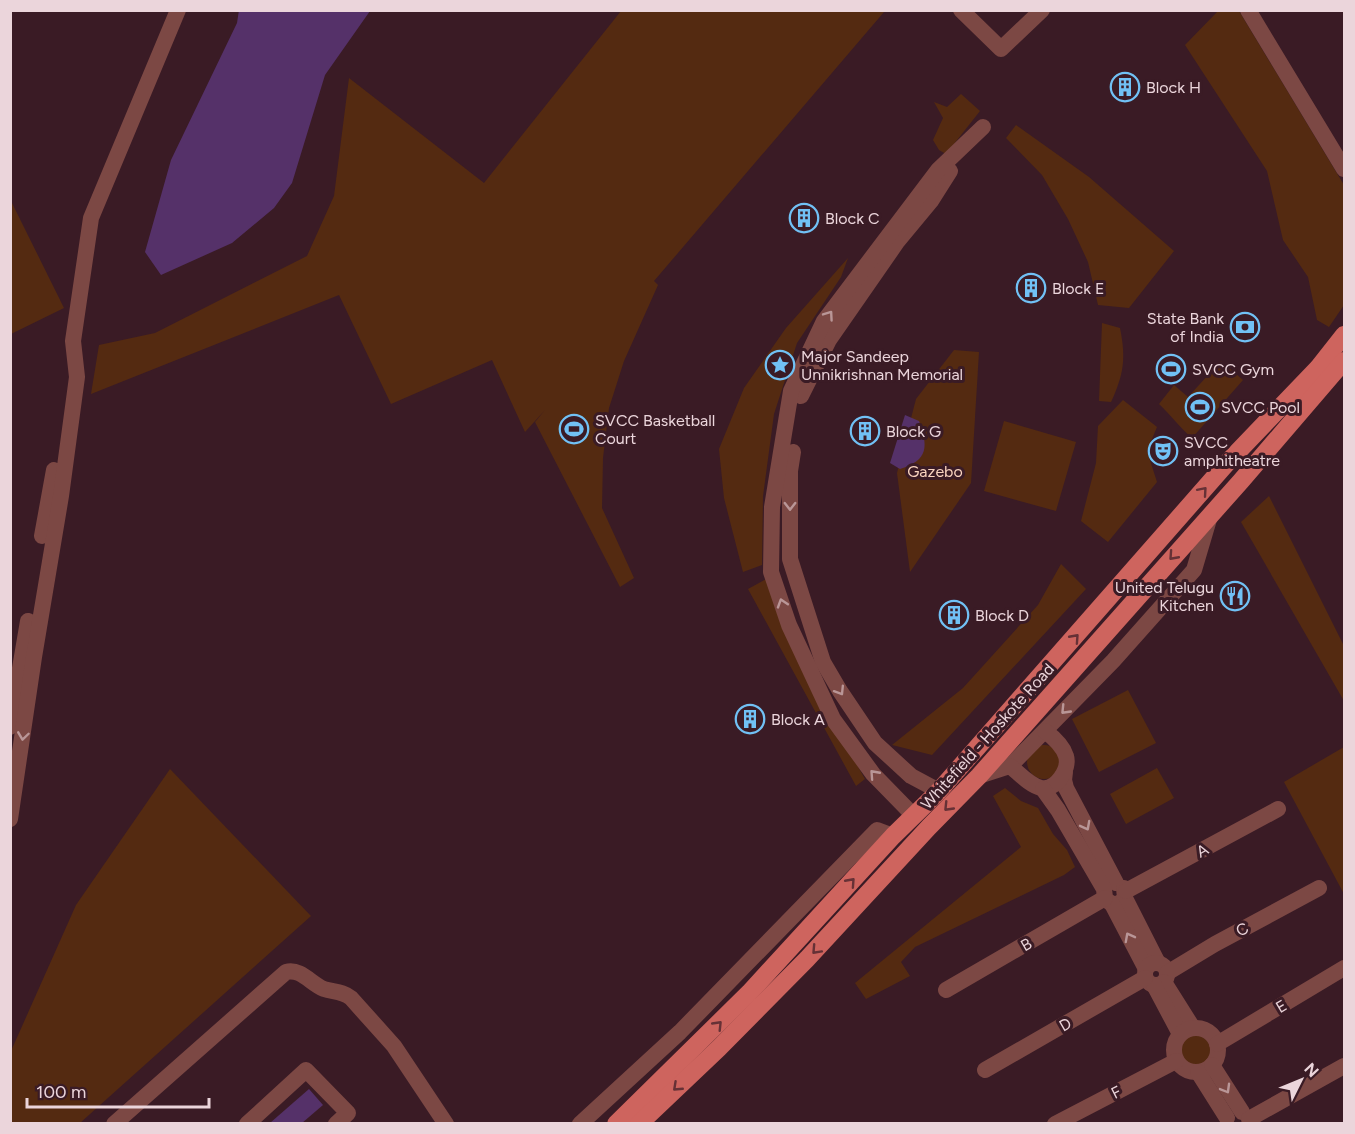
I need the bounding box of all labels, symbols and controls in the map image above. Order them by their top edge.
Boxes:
building icon: Block H [1109,71,1141,103]
place label: Block H [1146,78,1201,97]
building icon: Block C [788,202,820,234]
place label: Block C [825,209,879,228]
building icon: Block E [1015,272,1047,304]
place label: Block E [1052,279,1104,298]
place label: State Bank of India [1147,309,1224,346]
one-way arrow [822,311,833,322]
bank icon: State Bank of India [1229,311,1261,343]
place label: Major Sandeep Unnikrishnan Memorial [801,347,963,384]
place icon: Major Sandeep Unnikrishnan Memorial [764,349,796,381]
sports icon: SVCC Gym [1155,353,1187,385]
place label: SVCC Gym [1192,360,1274,379]
sports icon: SVCC Pool [1184,391,1216,423]
place label: SVCC Pool [1221,398,1300,417]
place label: SVCC Basketball Court [595,411,715,448]
sports icon: SVCC Basketball Court [558,413,590,445]
building icon: Block G [849,415,881,447]
place label: Block G [886,422,941,441]
place label: SVCC amphitheatre [1184,433,1280,470]
theatre icon: SVCC amphitheatre [1147,435,1179,467]
park label: Gazebo [907,462,963,481]
one-way arrow [1196,487,1207,498]
one-way arrow [784,502,796,511]
one-way arrow [1169,550,1180,560]
place label: United Telugu Kitchen [1115,578,1214,615]
restaurant icon: United Telugu Kitchen [1219,580,1251,612]
one-way arrow [776,598,789,609]
building icon: Block D [938,599,970,631]
place label: Block D [975,606,1029,625]
one-way arrow [1068,634,1079,645]
street label: Whitefield - Hoskote Road [917,659,1058,813]
one-way arrow [833,685,845,695]
building icon: Block A [734,703,766,735]
one-way arrow [1062,703,1073,714]
place label: Block A [771,710,825,729]
one-way arrow [17,731,29,740]
one-way arrow [870,770,881,780]
one-way arrow [944,801,955,811]
one-way arrow [1079,819,1090,830]
street label: A [1193,839,1212,861]
one-way arrow [844,878,855,889]
street label: C [1233,918,1252,941]
one-way arrow [1125,932,1136,943]
street label: B [1017,934,1035,955]
one-way arrow [812,943,823,954]
street label: E [1272,996,1290,1017]
street label: D [1056,1013,1075,1035]
one-way arrow [711,1021,722,1032]
north arrow [1271,1050,1331,1110]
text: N [1300,1059,1323,1081]
scale bar [27,1071,208,1109]
one-way arrow [674,1080,685,1091]
text: 100 m [36,1081,86,1103]
street label: F [1108,1082,1125,1103]
one-way arrow [1219,1083,1231,1093]

